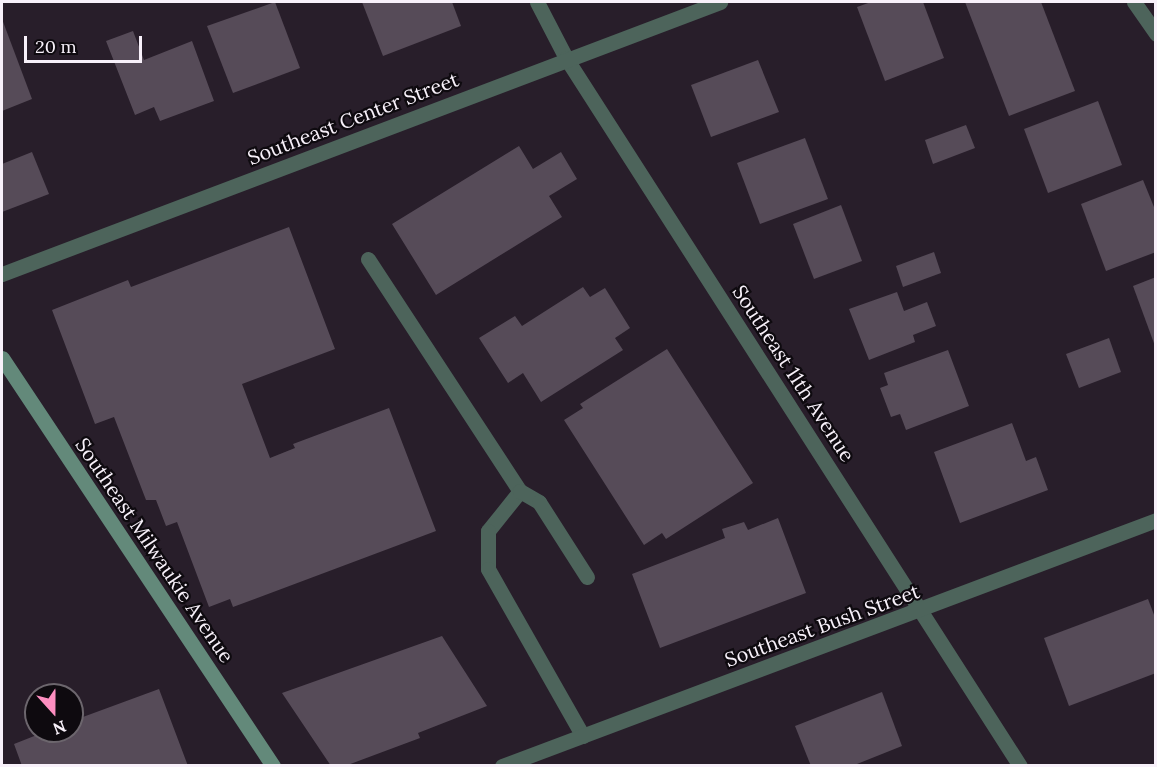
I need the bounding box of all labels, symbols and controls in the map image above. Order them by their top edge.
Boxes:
scale bar [27,24,146,62]
text: 20 m [35,35,77,58]
street label: Southeast Center Street [244,67,462,169]
street label: Southeast 11th Avenue [728,280,860,466]
street label: Southeast Milwaukie Avenue [71,433,239,667]
street label: Southeast Bush Street [721,579,923,671]
north arrow [24,683,84,743]
text: N [50,716,69,739]

